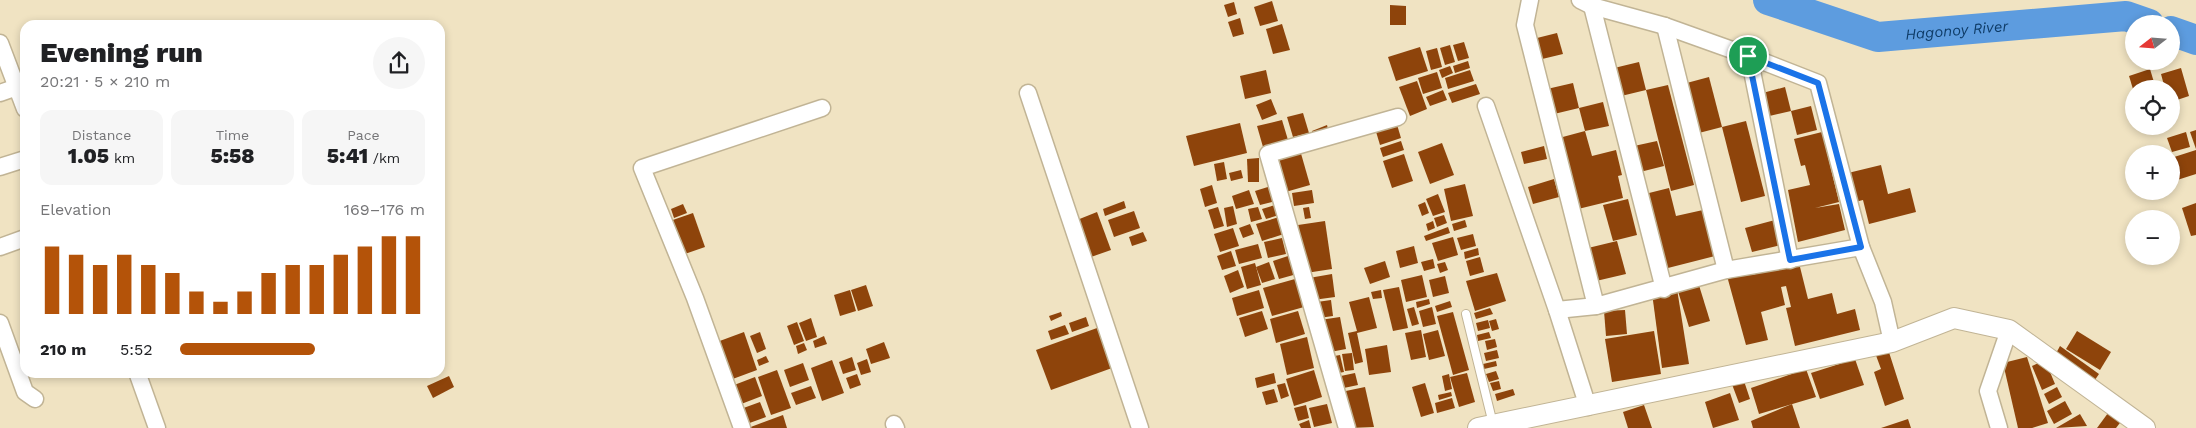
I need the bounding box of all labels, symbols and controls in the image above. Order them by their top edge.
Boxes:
north arrow [2125,15,2180,70]
map controls [2125,15,2180,265]
water label: Hagonoy River [1904,17,2010,44]
pin [1727,35,1769,77]
text: Evening run [40,36,203,69]
button: share [373,37,425,89]
icon: arrive [1734,42,1762,70]
text: 20:21 · 5 × 210 m [40,72,170,91]
button: locate [2125,80,2180,135]
text: Distance [72,127,131,143]
text: Time [216,127,249,143]
text: Pace [347,127,380,143]
text: 1.05 [68,143,109,168]
text: 5:58 [210,143,255,168]
text: 5:41 [327,143,368,168]
button: + [2125,145,2180,200]
text: km [109,150,135,166]
text: /km [368,150,400,166]
text: Elevation [40,200,111,219]
text: 169–176 m [344,200,425,219]
button: − [2125,210,2180,265]
text: 210 m [40,340,86,359]
text: 5:52 [120,340,153,359]

